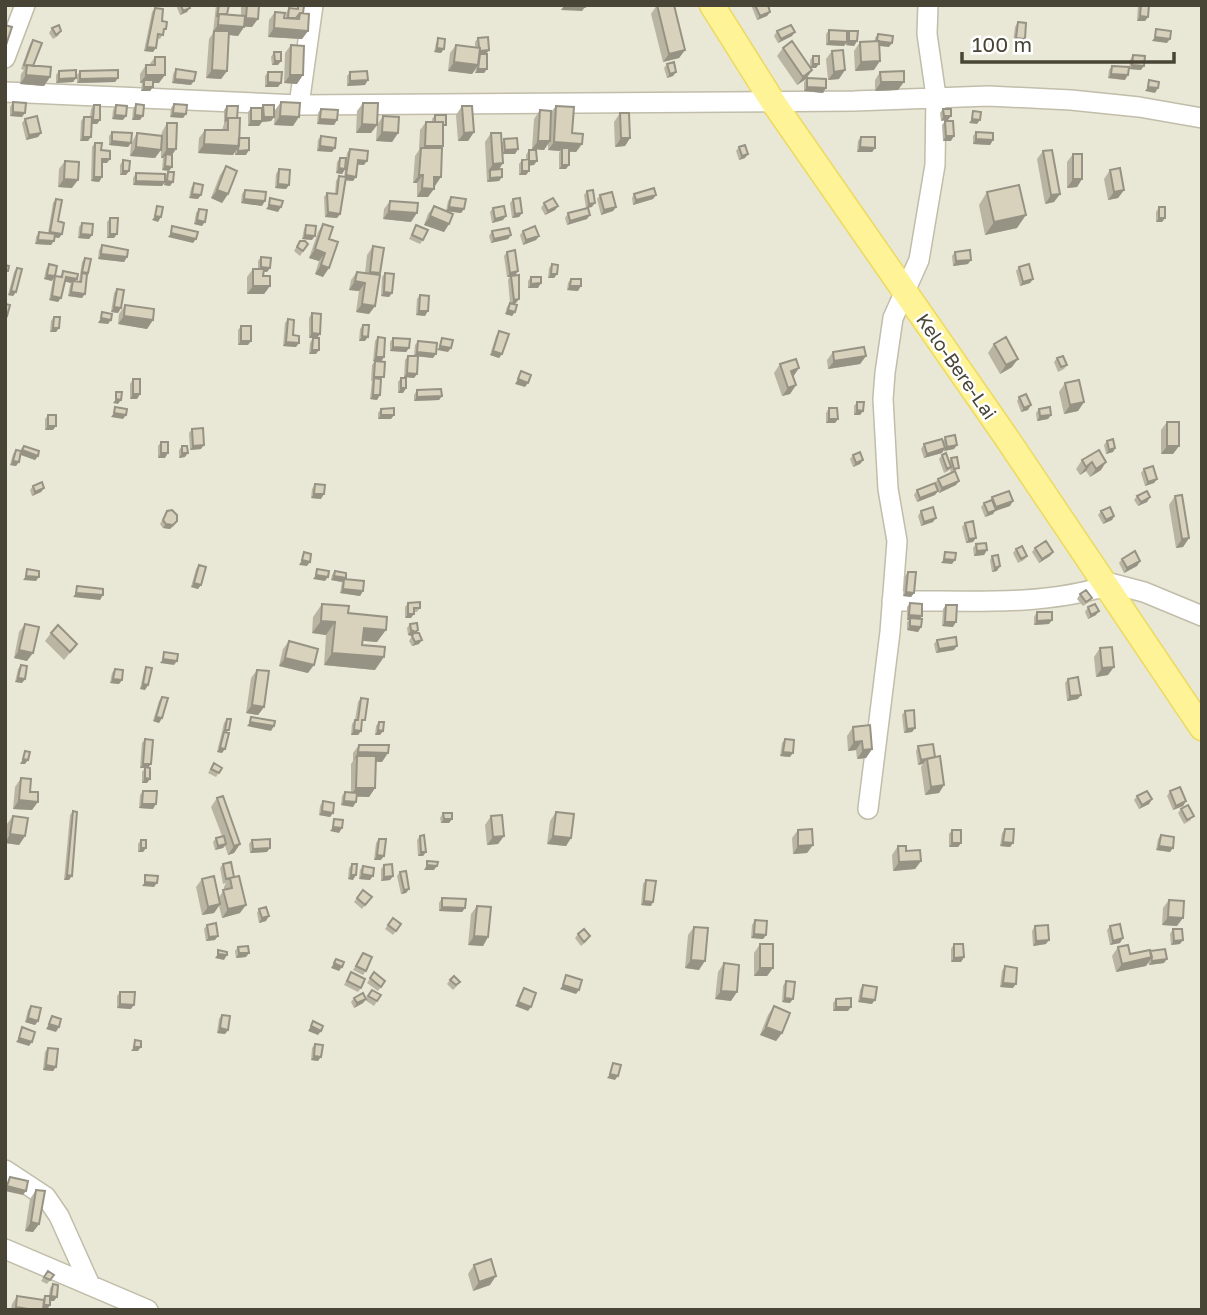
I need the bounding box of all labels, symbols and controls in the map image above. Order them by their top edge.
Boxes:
scale bar [962,21,1174,65]
text: 100 m [972,31,1032,57]
street label: Kelo-Bere-Lai [912,308,1002,424]

